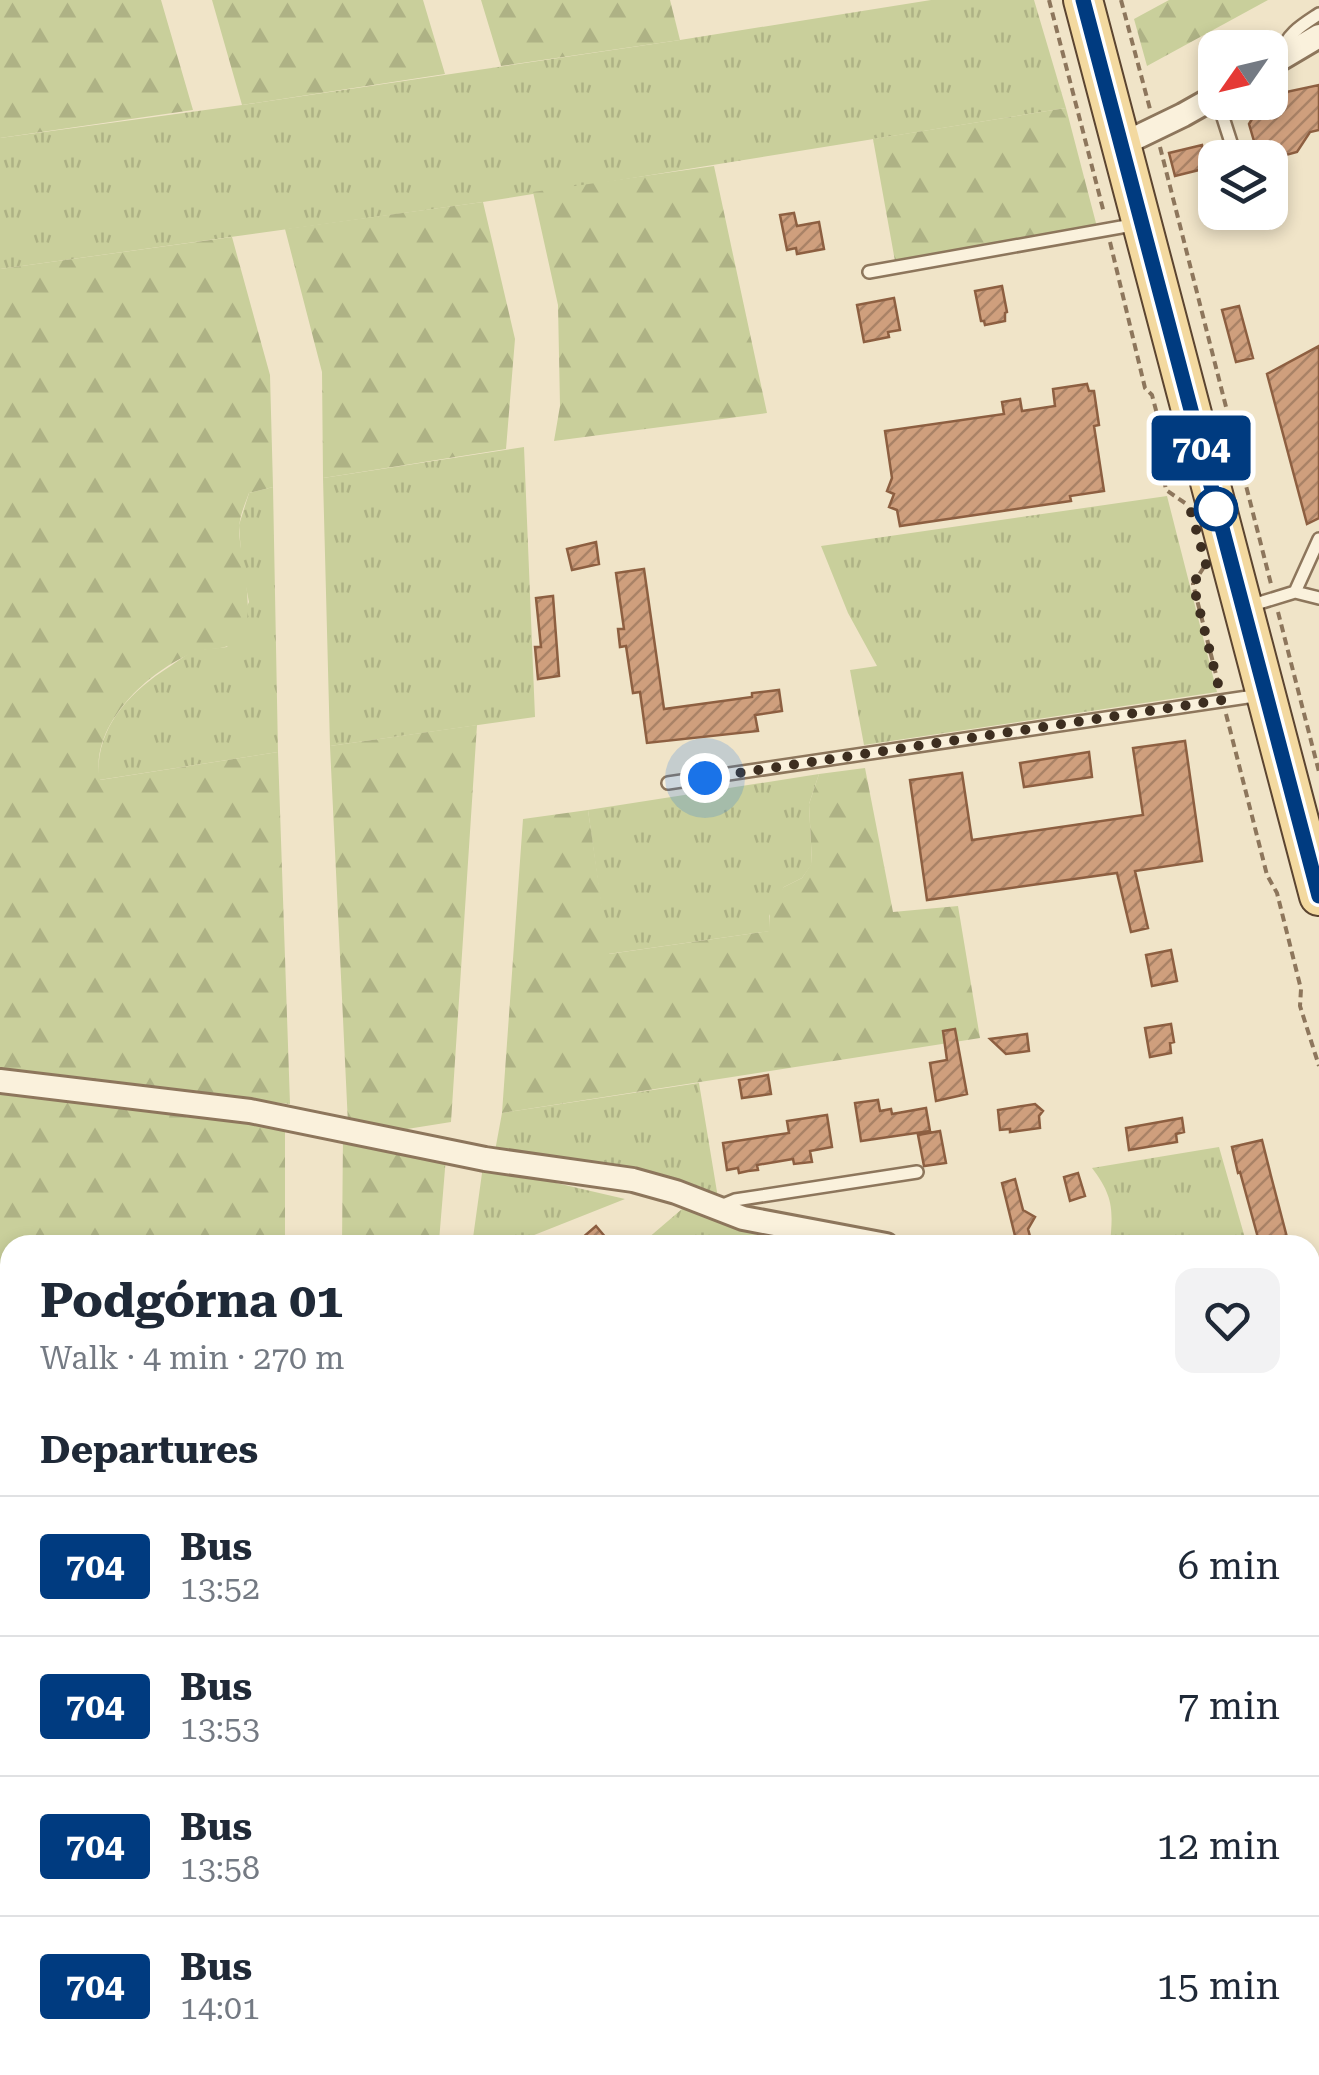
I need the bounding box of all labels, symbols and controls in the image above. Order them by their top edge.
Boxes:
north arrow [1198,30,1288,120]
map controls [1198,30,1288,230]
button: layers [1198,140,1288,230]
line badge: 704 [1144,416,1258,480]
text: 704 [1172,428,1230,469]
unlabelled marker [1195,488,1237,530]
your location [680,753,730,803]
button: heart [1175,1268,1280,1373]
text: Podgórna 01 [40,1273,343,1329]
text: Walk · 4 min · 270 m [40,1339,344,1377]
text: Departures [40,1428,258,1472]
text: Bus [180,1525,252,1569]
text: 6 min [1178,1544,1280,1588]
text: 704 [66,1546,124,1587]
text: 13:52 [180,1569,260,1607]
text: Bus [180,1665,252,1709]
text: 7 min [1178,1684,1280,1728]
text: 704 [66,1686,124,1727]
text: 13:53 [180,1709,260,1747]
text: Bus [180,1805,252,1849]
text: 12 min [1157,1824,1280,1868]
text: 704 [66,1826,124,1867]
text: 13:58 [180,1849,260,1887]
text: Bus [180,1945,252,1989]
text: 15 min [1157,1964,1280,2008]
text: 704 [66,1966,124,2007]
text: 14:01 [180,1989,260,2027]

